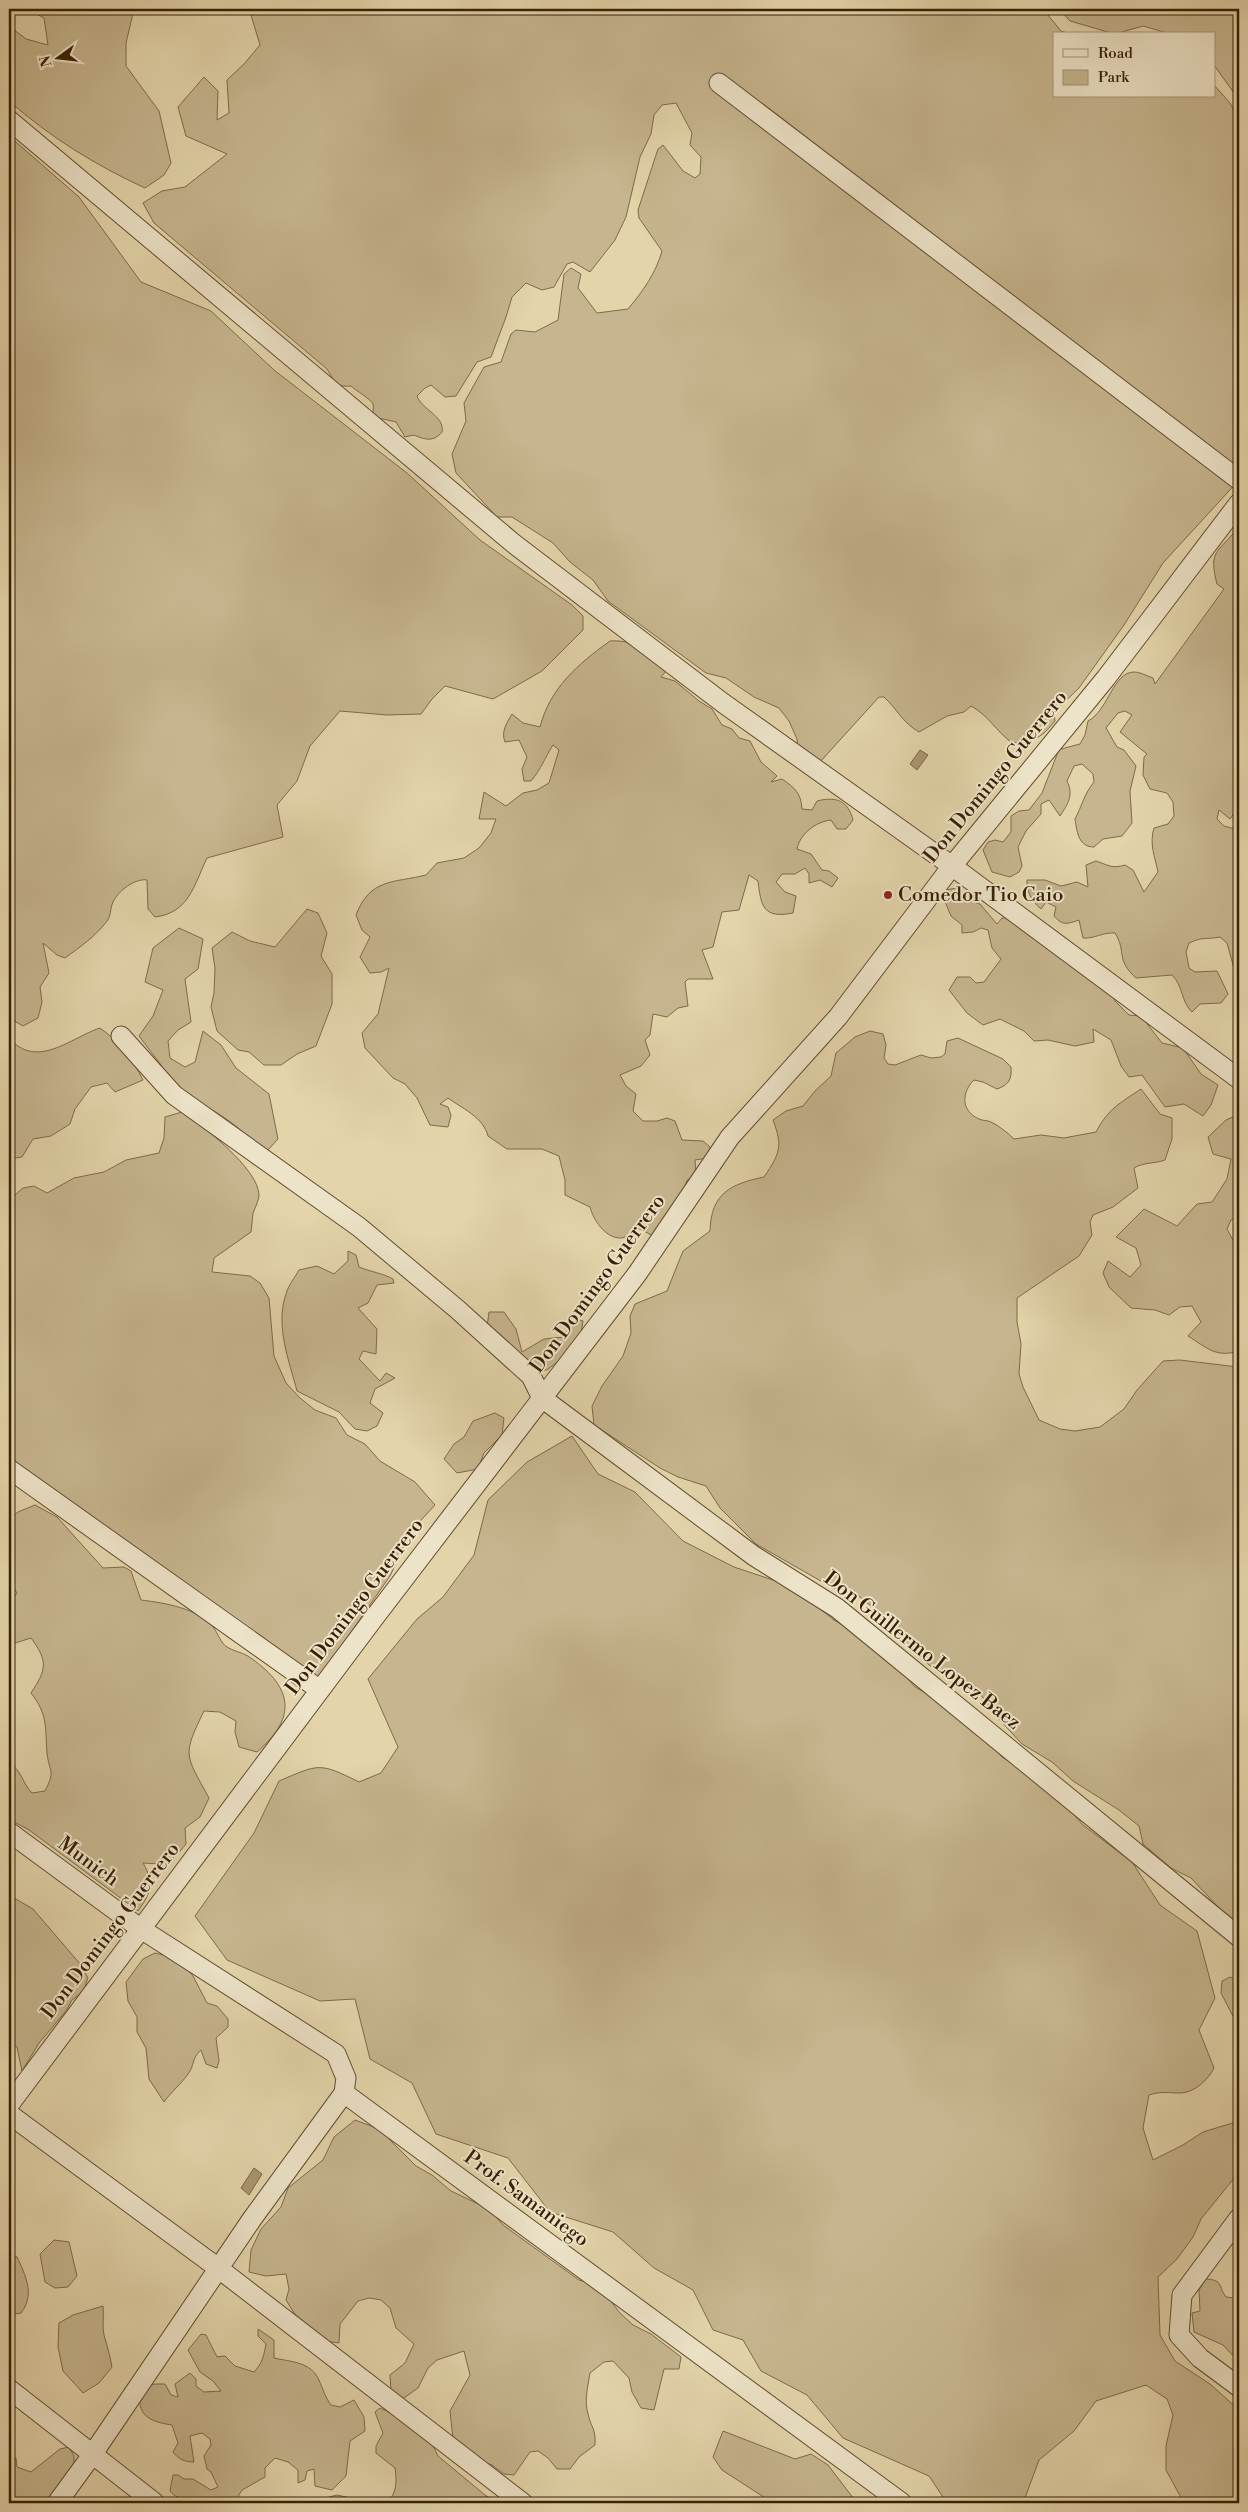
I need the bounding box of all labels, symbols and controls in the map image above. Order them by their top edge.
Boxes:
north arrow [32,32,82,82]
legend [1053,32,1216,98]
text: Road [1098,44,1133,63]
text: N [36,53,57,69]
text: Park [1098,68,1130,87]
street label: Don Domingo Guerrero [919,686,1073,868]
place label: Comedor Tio Caio [898,883,1064,908]
marker: Comedor Tio Caio [882,889,894,901]
street label: Don Domingo Guerrero [525,1190,671,1378]
street label: Don Domingo Guerrero [280,1514,430,1700]
street label: Don Guillermo Lopez Baez [818,1566,1026,1736]
street label: Munich [53,1831,124,1893]
street label: Don Domingo Guerrero [36,1838,186,2024]
street label: Prof. Samaniego [459,2145,593,2253]

